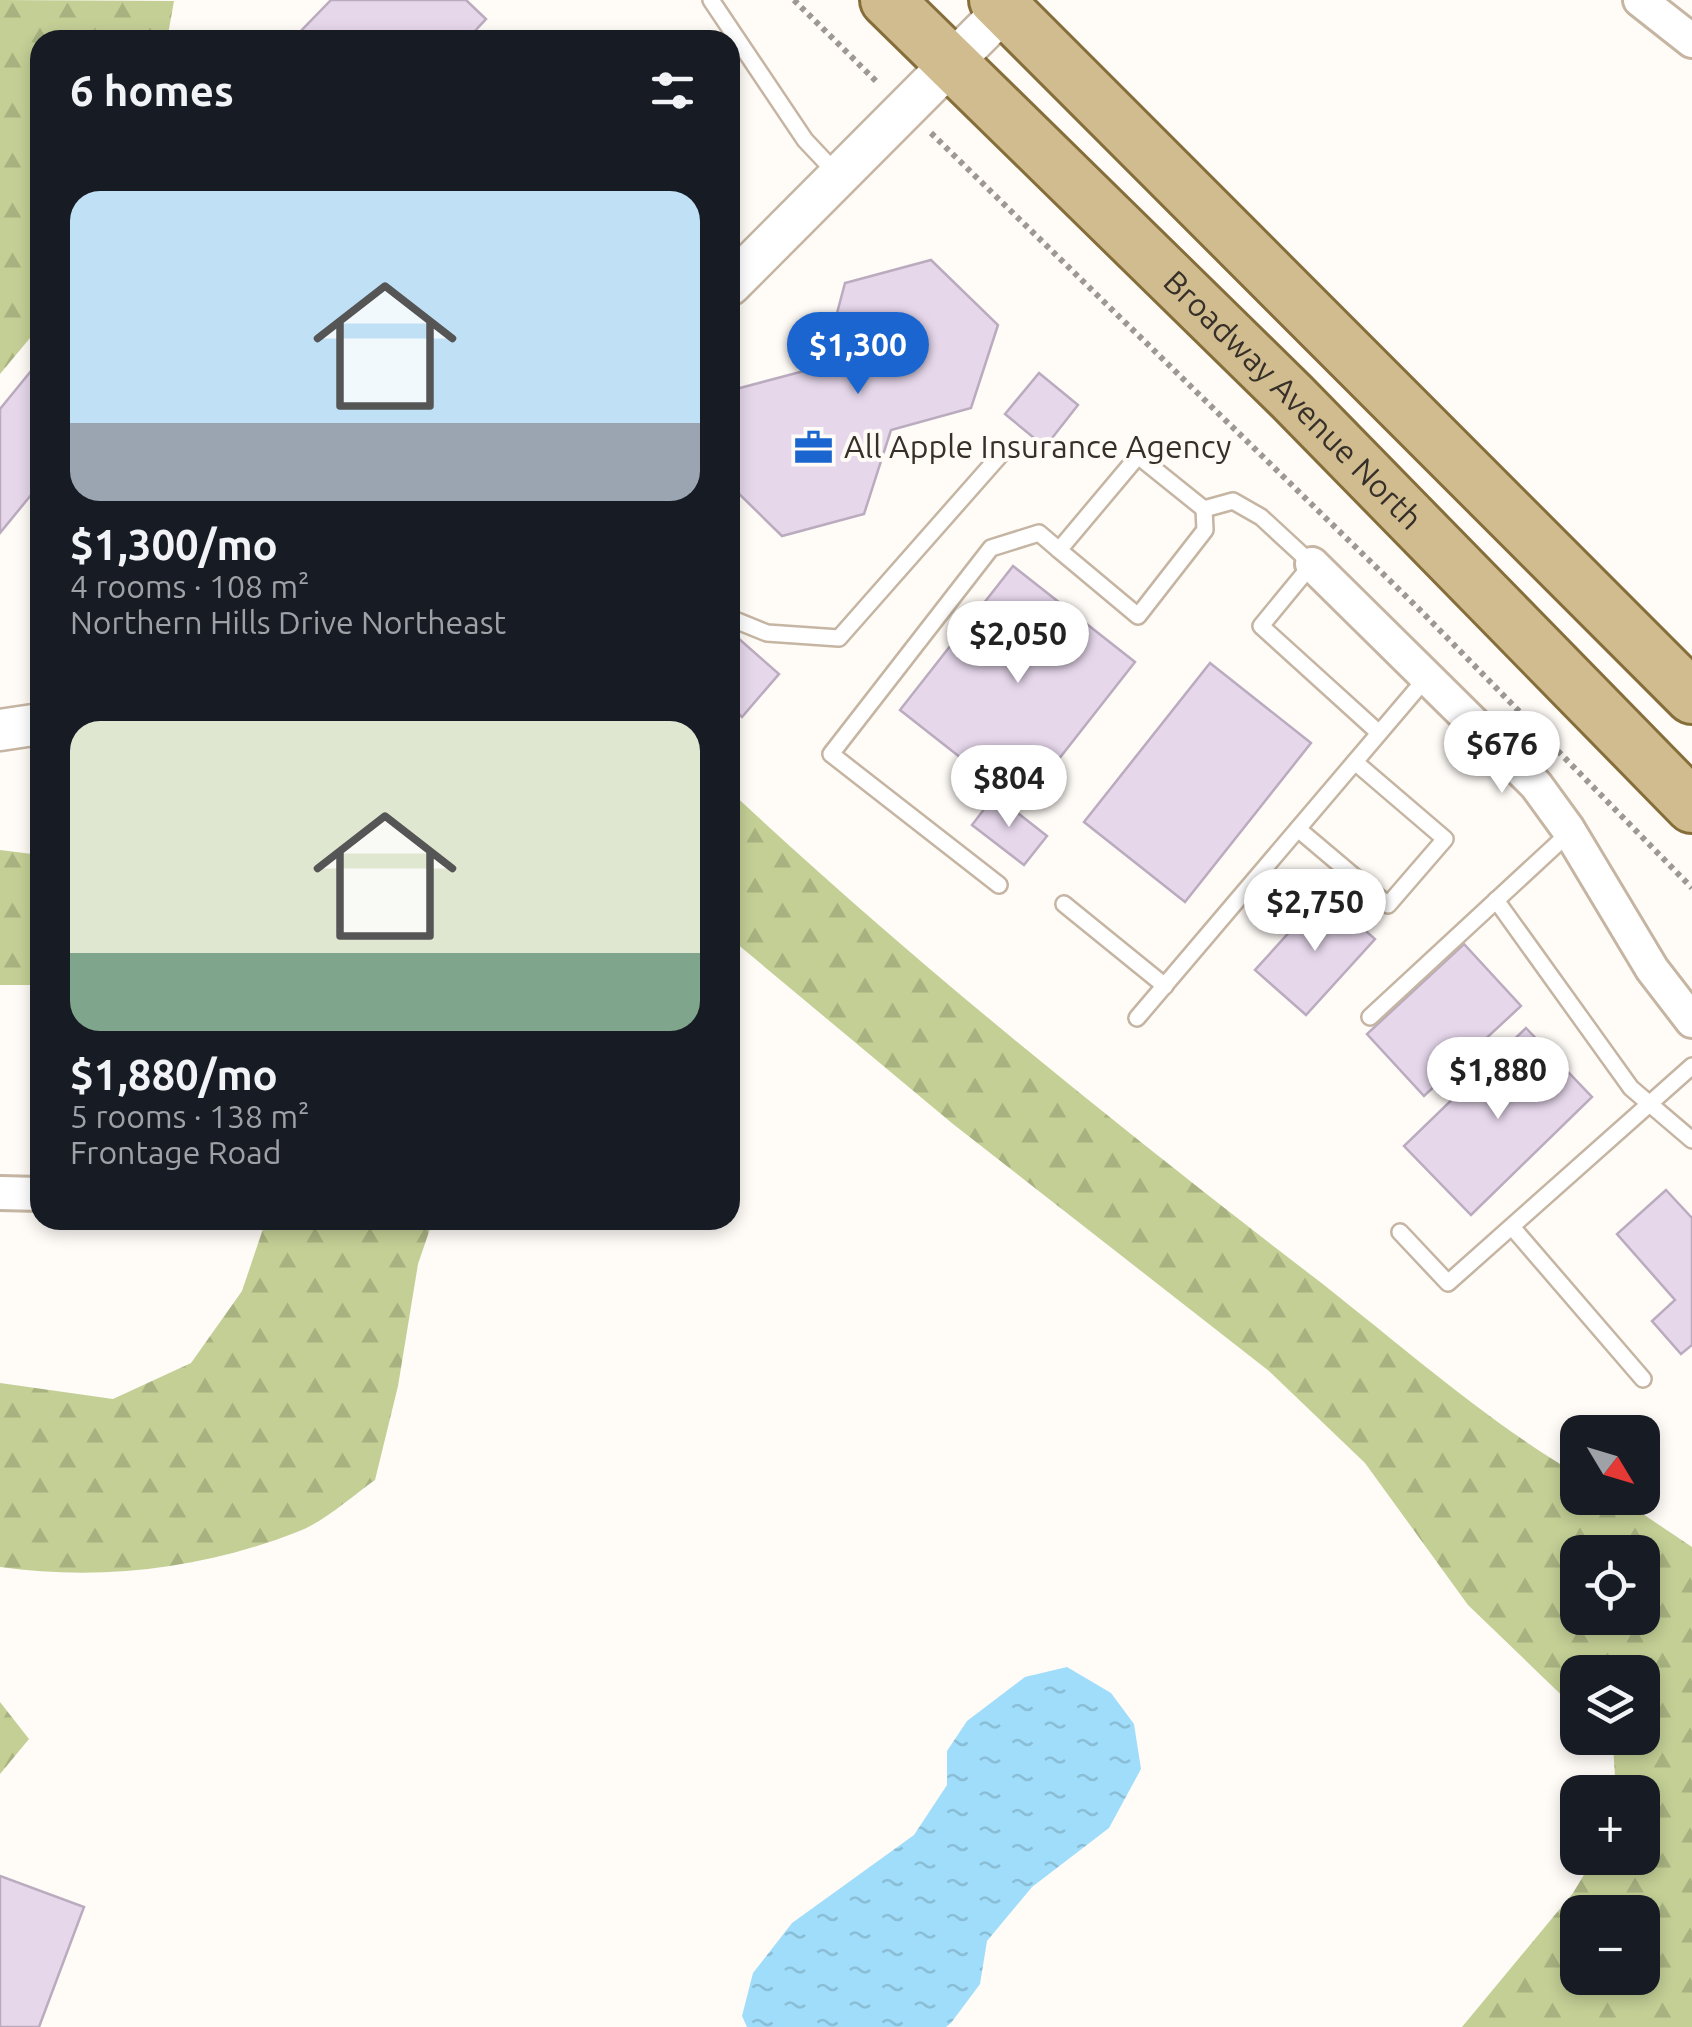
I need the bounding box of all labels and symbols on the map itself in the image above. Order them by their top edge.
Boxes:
street label: Broadway Avenue North [1157,263,1430,536]
pin: $1,300 [777,312,939,397]
office icon: All Apple Insurance Agency [793,426,835,468]
place label: All Apple Insurance Agency [844,428,1232,464]
pin: $2,050 [937,601,1099,686]
pin: $676 [1443,711,1561,796]
pin: $804 [950,745,1068,830]
pin: $2,750 [1234,869,1396,954]
pin: $1,880 [1417,1037,1579,1122]
north arrow [1560,1415,1660,1515]

